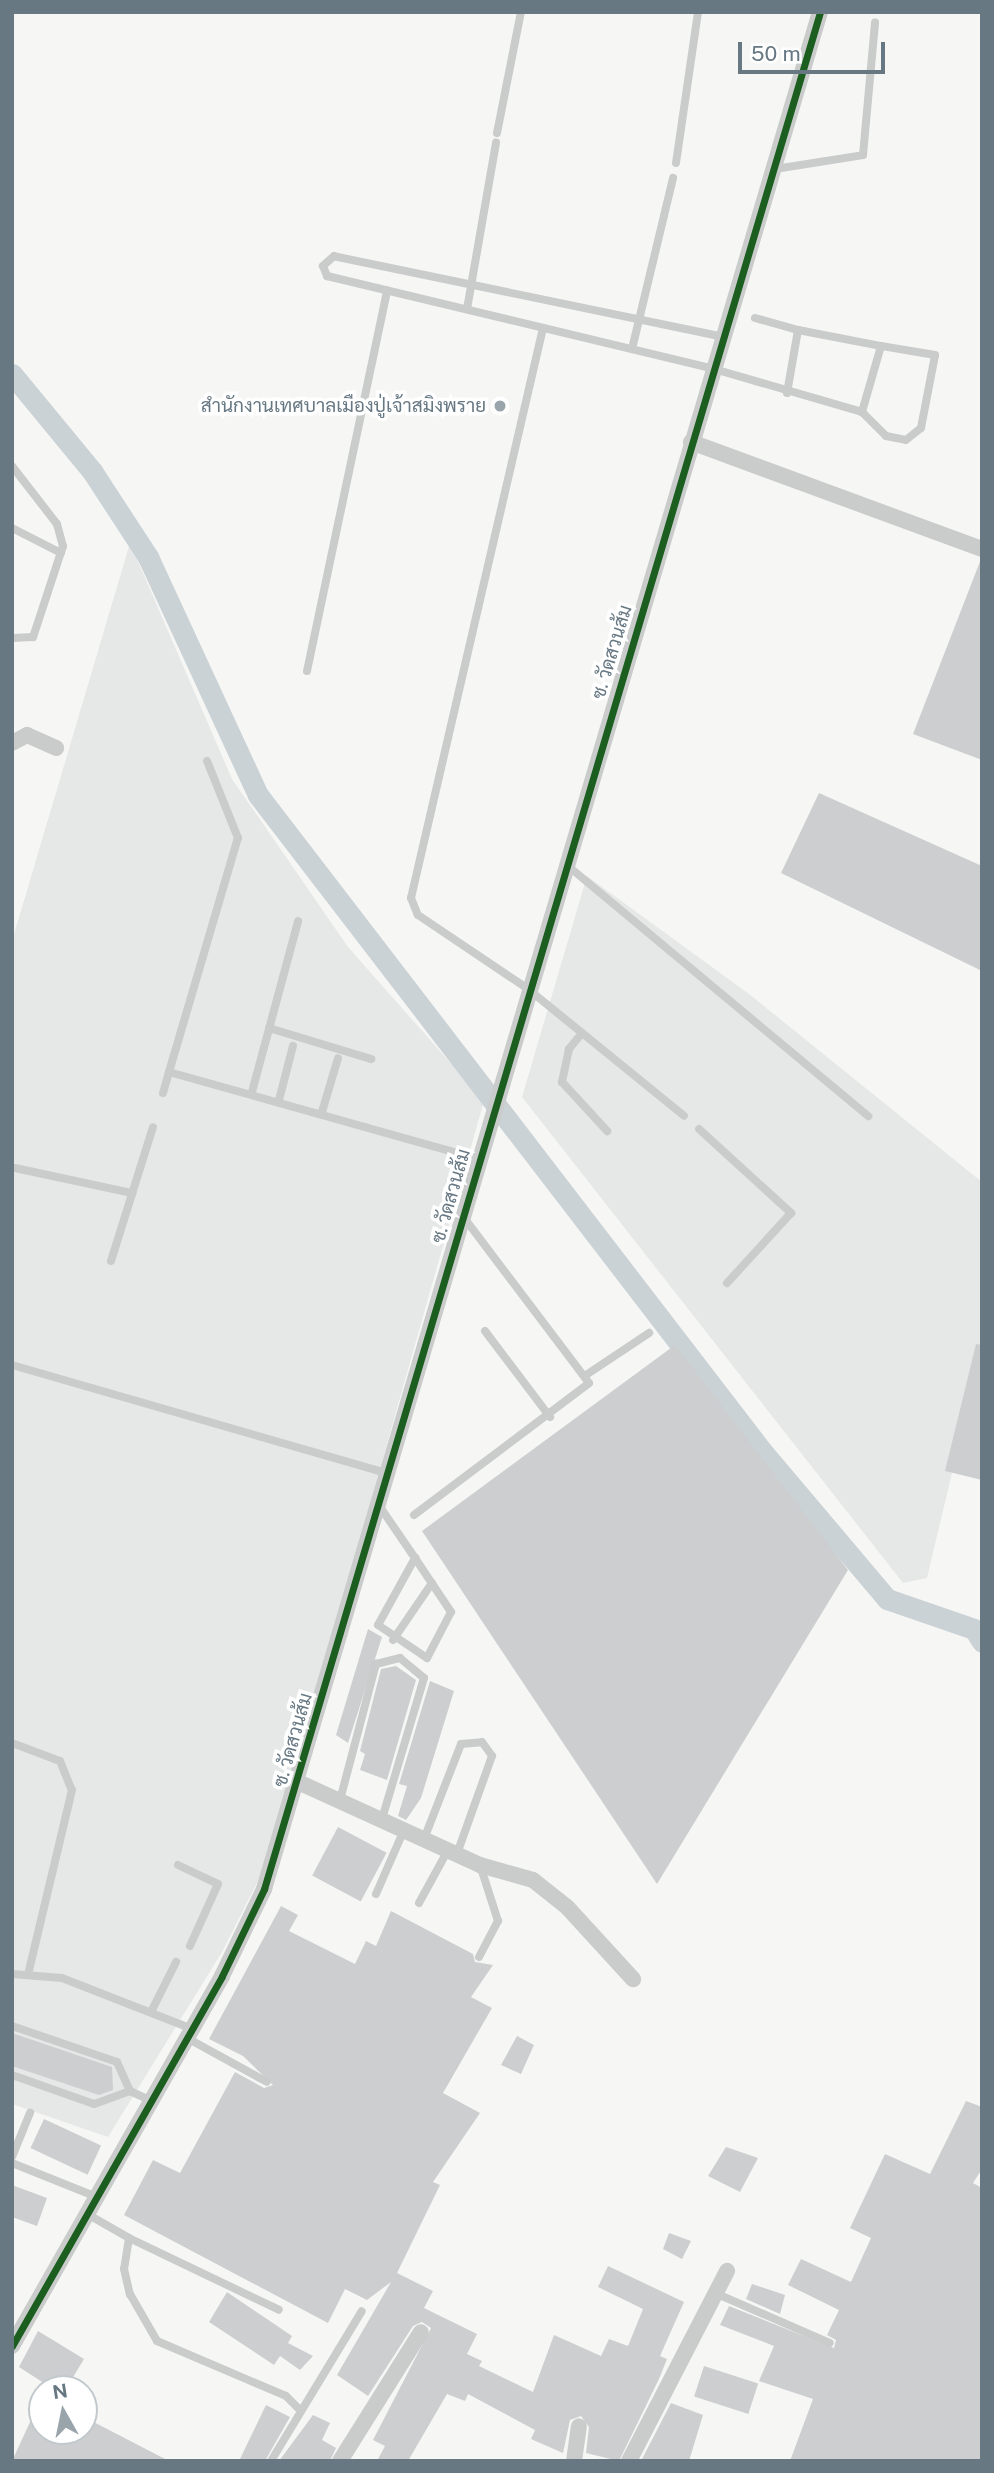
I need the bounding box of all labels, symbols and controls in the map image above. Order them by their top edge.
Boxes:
scale bar [742,28,889,72]
text: 50 m [751,41,801,66]
place label: สำนักงานเทศบาลเมืองปู่เจ้าสมิงพราย [201,395,486,417]
marker: สำนักงานเทศบาลเมืองปู่เจ้าสมิงพราย [492,398,508,414]
street label: ซ. วัดสวนส้ม [587,602,637,702]
street label: ซ. วัดสวนส้ม [427,1146,475,1246]
street label: ซ. วัดสวนส้ม [269,1690,317,1790]
north arrow [28,2375,98,2445]
text: N [51,2379,69,2403]

